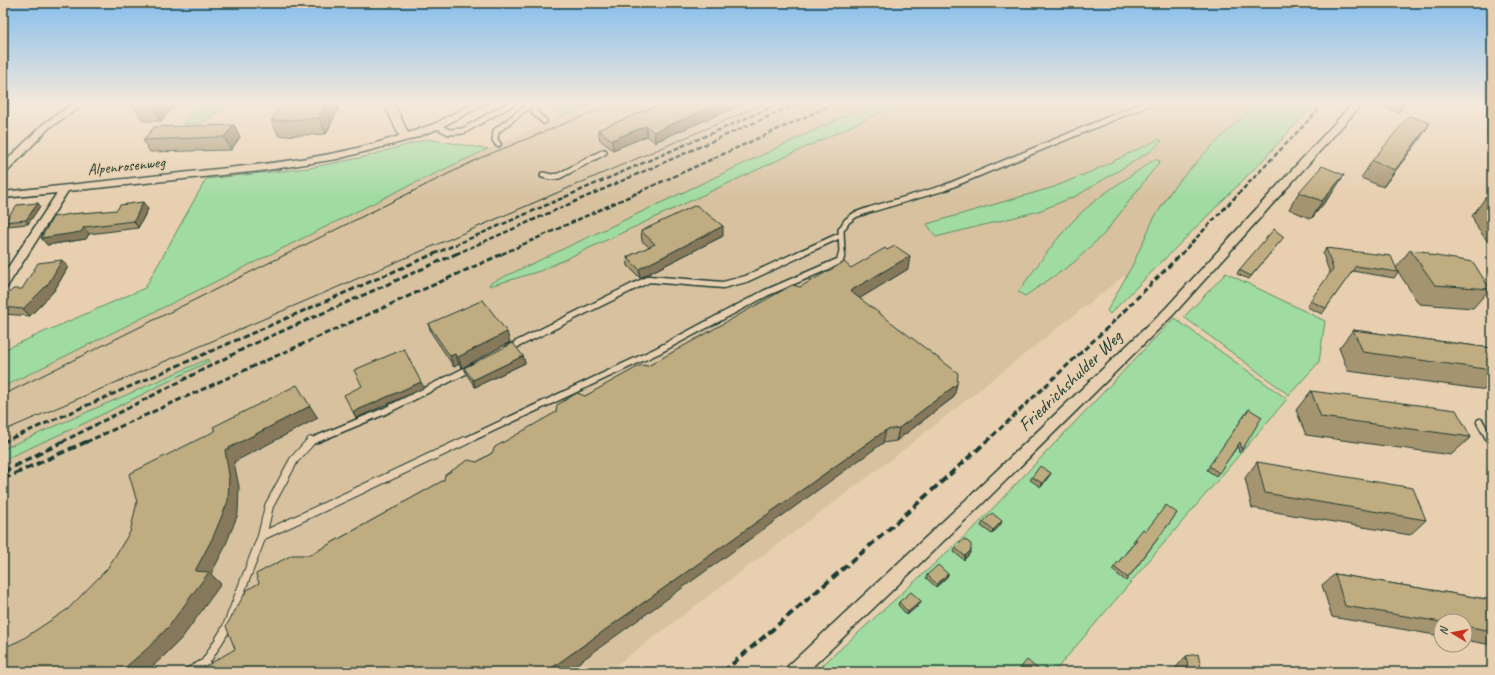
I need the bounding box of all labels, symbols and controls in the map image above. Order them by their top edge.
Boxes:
street label: Alpenrosenweg [86,152,167,180]
street label: Friedrichshulder Weg [1013,324,1128,437]
north arrow [1433,613,1473,653]
text: N [1436,625,1451,636]

